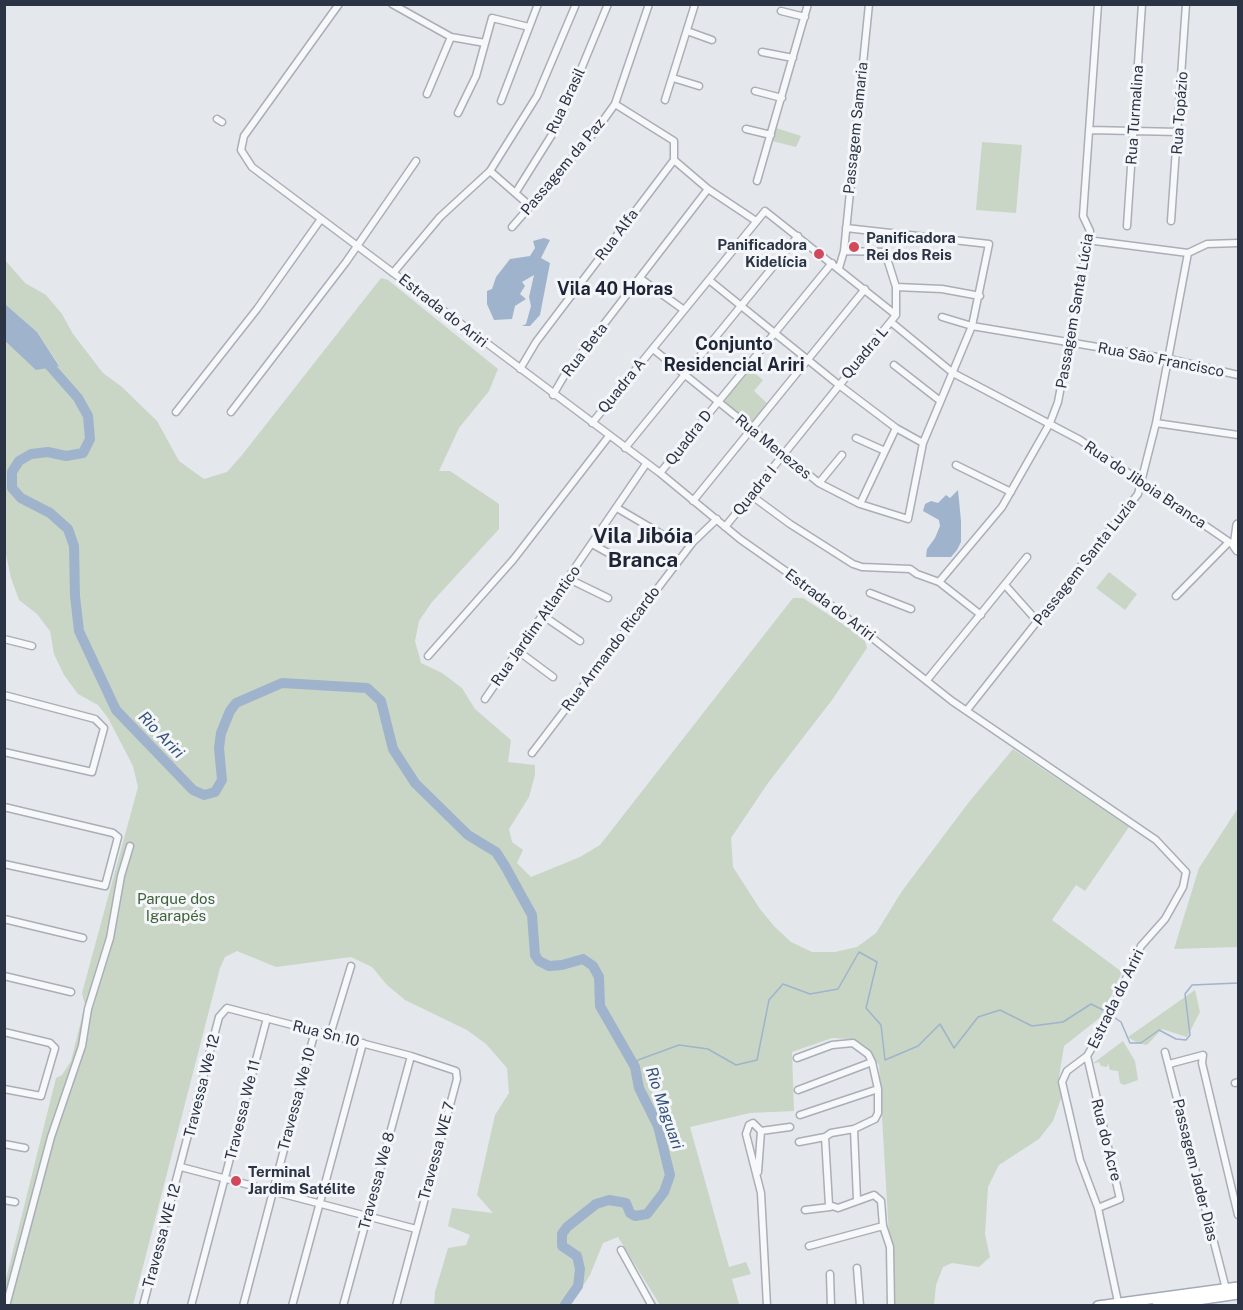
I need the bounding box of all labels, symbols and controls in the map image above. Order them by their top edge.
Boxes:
street label: Passagem Samaria [840,61,872,195]
street label: Rua Brasil [543,65,589,137]
street label: Rua Turmalina [1123,65,1147,165]
street label: Rua Topázio [1168,71,1192,155]
street label: Passagem da Paz [517,115,609,219]
street label: Rua Alfa [592,206,642,264]
place label: Panificadora Rei dos Reis [866,229,956,264]
street label: Passagem Santa Lúcia [1052,232,1098,390]
place label: Panificadora Kidelícia [717,236,807,271]
marker: Panificadora Rei dos Reis [847,240,861,254]
marker: Panificadora Kidelícia [812,247,826,261]
street label: Estrada do Ariri [395,271,491,351]
district label: Vila 40 Horas [557,278,673,300]
street label: Rua Beta [559,320,611,380]
street label: Quadra L [838,323,892,383]
district label: Conjunto Residencial Ariri [663,333,805,376]
street label: Rua São Francisco [1096,339,1226,381]
street label: Quadra A [594,355,650,417]
street label: Quadra D [662,407,716,469]
street label: Rua Menezes [731,411,815,483]
street label: Rua do Jiboia Branca [1081,437,1209,533]
street label: Quadra I [729,462,781,520]
street label: Passagem Santa Luzia [1030,495,1140,629]
district label: Vila Jibóia Branca [593,524,693,574]
street label: Rua Jardim Atlantico [488,562,584,690]
street label: Estrada do Ariri [781,565,879,645]
street label: Rua Armando Ricardo [558,583,664,715]
water label: Rio Ariri [134,708,188,762]
park label: Parque dos Igarapés [137,890,215,925]
street label: Estrada do Ariri [1084,946,1148,1052]
street label: Rua Sn 10 [291,1017,361,1051]
street label: Travessa We 12 [180,1032,224,1140]
street label: Travessa We 10 [275,1045,319,1153]
street label: Travessa We 11 [222,1058,264,1162]
water label: Rio Maguari [641,1064,687,1152]
street label: Rua do Acre [1087,1097,1125,1183]
street label: Passagem Jader Dias [1169,1097,1221,1243]
street label: Travessa WE 7 [415,1100,459,1202]
street label: Travessa We 8 [355,1130,399,1232]
place label: Terminal Jardim Satélite [248,1163,355,1198]
marker: Terminal Jardim Satélite [229,1174,243,1188]
street label: Travessa WE 12 [139,1182,185,1290]

